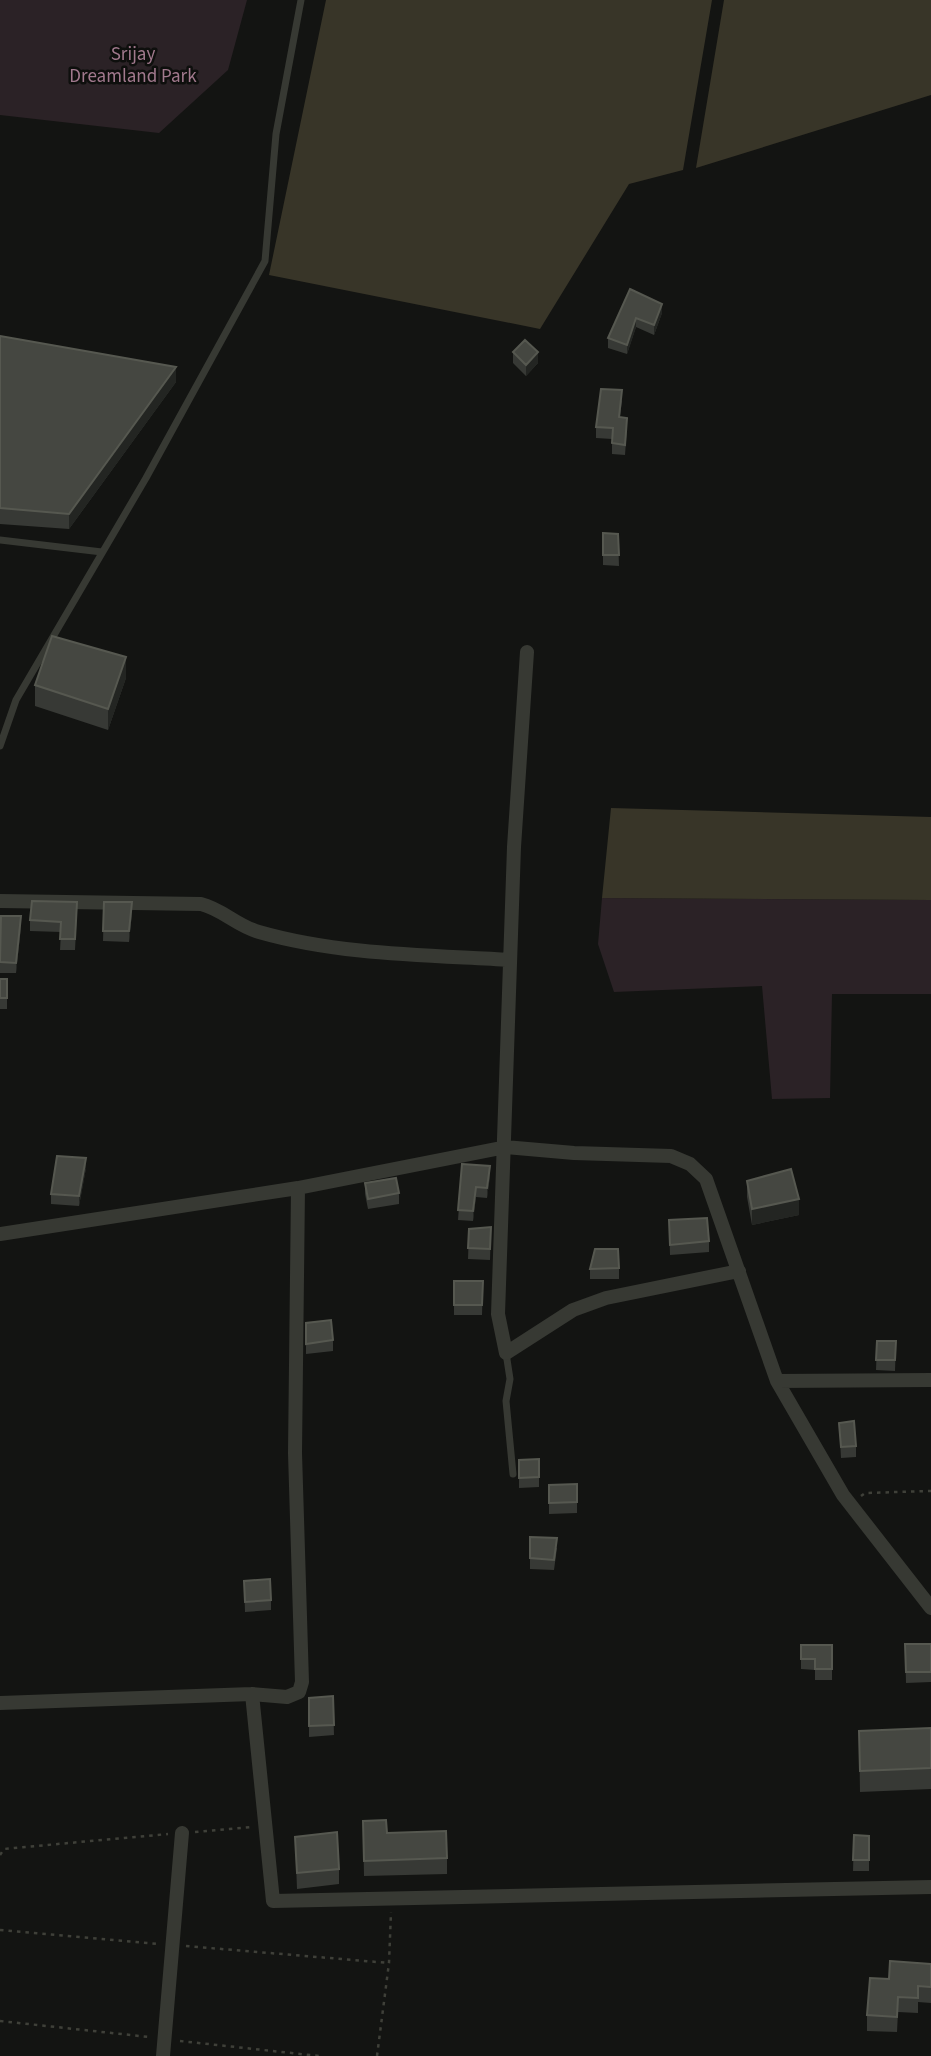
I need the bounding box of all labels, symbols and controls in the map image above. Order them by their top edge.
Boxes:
park label: Srijay Dreamland Park [69,41,197,90]

